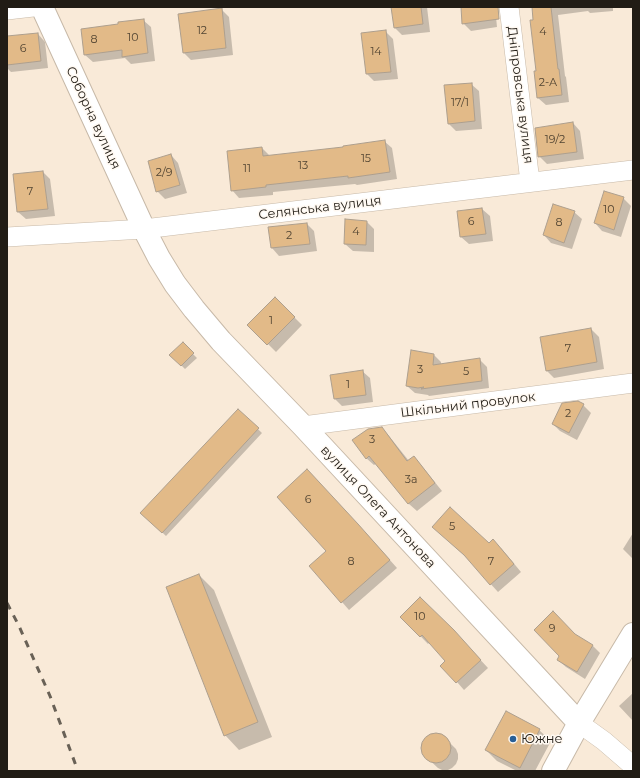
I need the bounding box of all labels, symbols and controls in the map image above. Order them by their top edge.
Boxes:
house number: 12 [197,24,207,38]
street label: Дніпровська вулиця [504,25,536,165]
house number: 4 [539,25,547,39]
house number: 10 [127,31,139,45]
house number: 8 [90,33,98,47]
house number: 6 [20,42,26,56]
house number: 14 [370,45,382,59]
street label: Соборна вулиця [62,64,124,172]
house number: 2-А [539,76,557,90]
house number: 17/1 [451,96,469,110]
house number: 19/2 [545,133,565,147]
house number: 15 [361,152,371,166]
house number: 13 [298,159,308,173]
house number: 11 [243,162,251,176]
house number: 2/9 [156,166,172,180]
house number: 7 [27,185,33,199]
street label: Селянська вулиця [258,193,382,223]
house number: 10 [603,203,615,217]
house number: 6 [468,215,474,229]
house number: 8 [555,216,563,230]
house number: 4 [352,225,360,239]
house number: 2 [286,229,292,243]
house number: 1 [269,314,273,328]
house number: 7 [565,342,571,356]
house number: 3 [417,363,423,377]
house number: 5 [463,365,469,379]
house number: 1 [346,378,350,392]
street label: Шкільний провулок [400,389,536,421]
house number: 2 [565,407,571,421]
house number: 3 [369,433,375,447]
street label: вулиця Олега Антонова [317,443,439,571]
house number: 3а [405,473,417,487]
house number: 6 [305,493,311,507]
house number: 5 [449,520,455,534]
house number: 8 [347,555,355,569]
house number: 7 [488,555,494,569]
house number: 10 [414,610,426,624]
house number: 9 [549,622,555,636]
place label: Южне [521,731,563,747]
marker: Южне [508,734,518,744]

